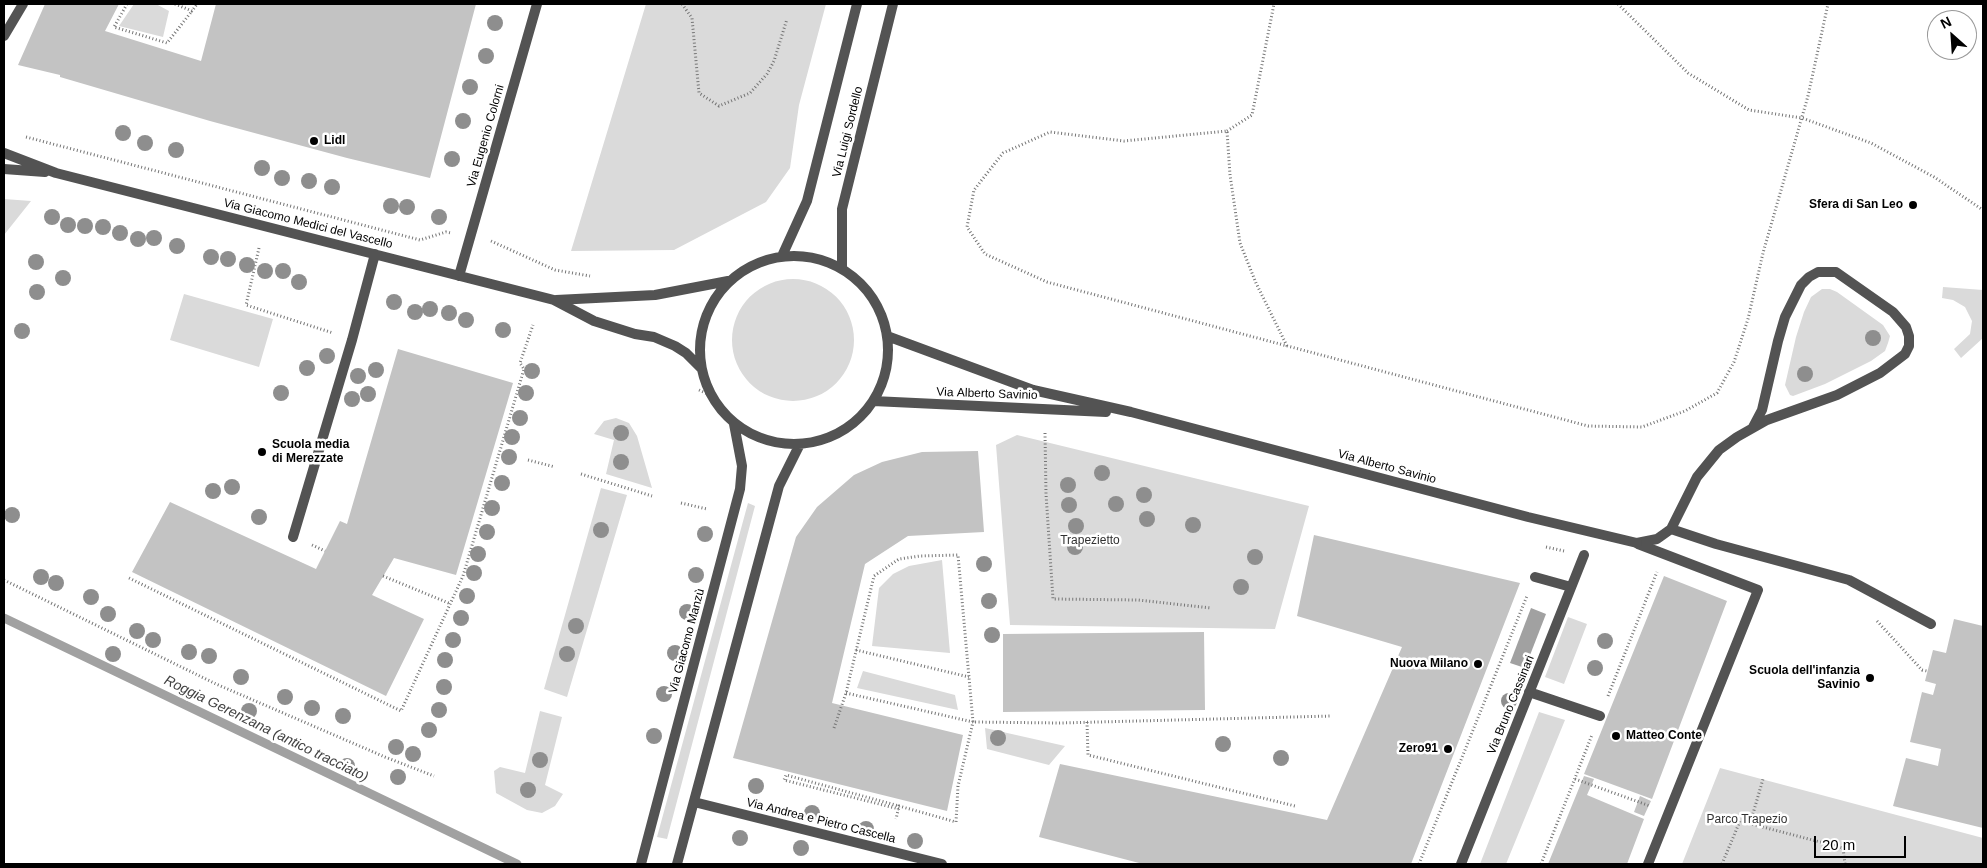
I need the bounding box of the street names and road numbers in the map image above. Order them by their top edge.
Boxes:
street label: Via Eugenio Colorni [464,83,508,189]
street label: Via Luigi Sordello [830,85,866,179]
street label: Via Giacomo Medici del Vascello [222,196,394,252]
street label: Via Alberto Savinio [936,385,1038,403]
street label: Via Alberto Savinio [1336,447,1438,487]
street label: Via Giacomo Manzù [666,587,708,695]
street label: Via Bruno Cassinari [1485,653,1537,757]
street label: Via Andrea e Pietro Cascella [745,795,897,847]

